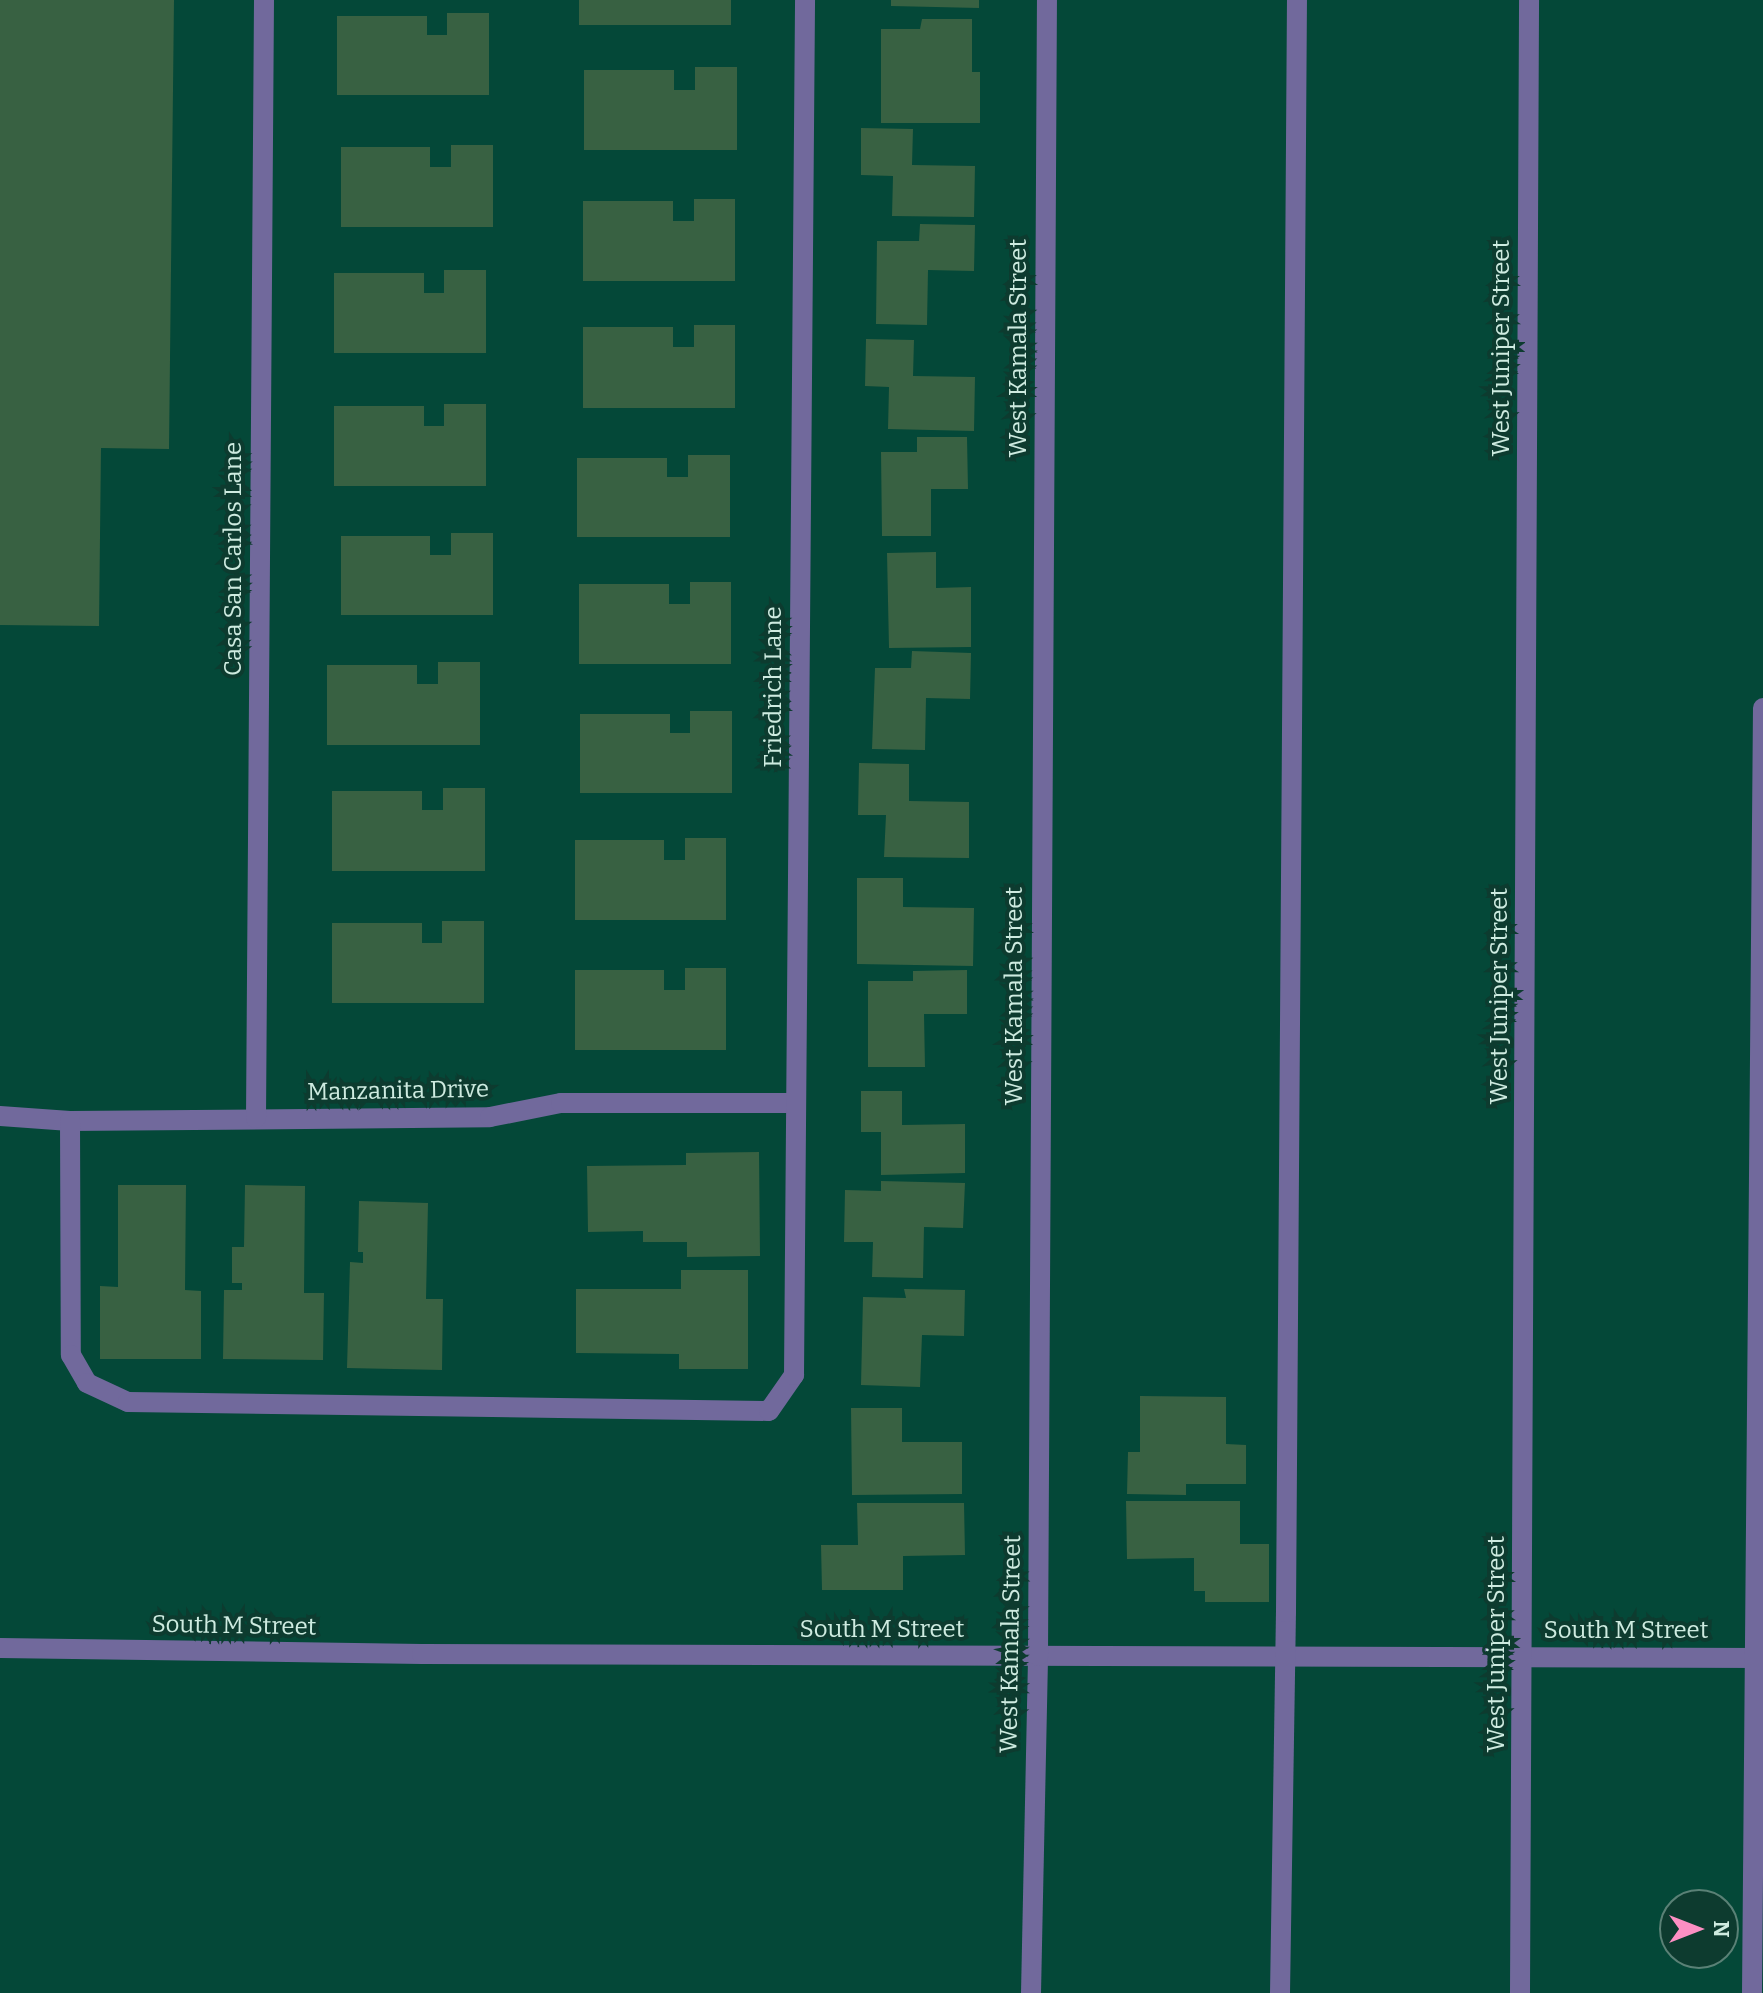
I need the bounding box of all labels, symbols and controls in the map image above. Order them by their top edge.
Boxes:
street label: West Kamala Street [1005,239,1033,457]
street label: West Juniper Street [1488,240,1516,456]
street label: Casa San Carlos Lane [220,442,248,676]
street label: Friedrich Lane [760,606,788,768]
street label: West Kamala Street [1001,887,1029,1105]
street label: West Juniper Street [1486,888,1514,1104]
street label: Manzanita Drive [307,1075,489,1107]
street label: West Kamala Street [995,1535,1027,1753]
street label: West Juniper Street [1483,1536,1511,1752]
street label: South M Street [151,1610,317,1642]
street label: South M Street [800,1616,964,1644]
street label: South M Street [1544,1617,1708,1645]
north arrow [1659,1889,1739,1969]
text: N [1708,1921,1735,1937]

